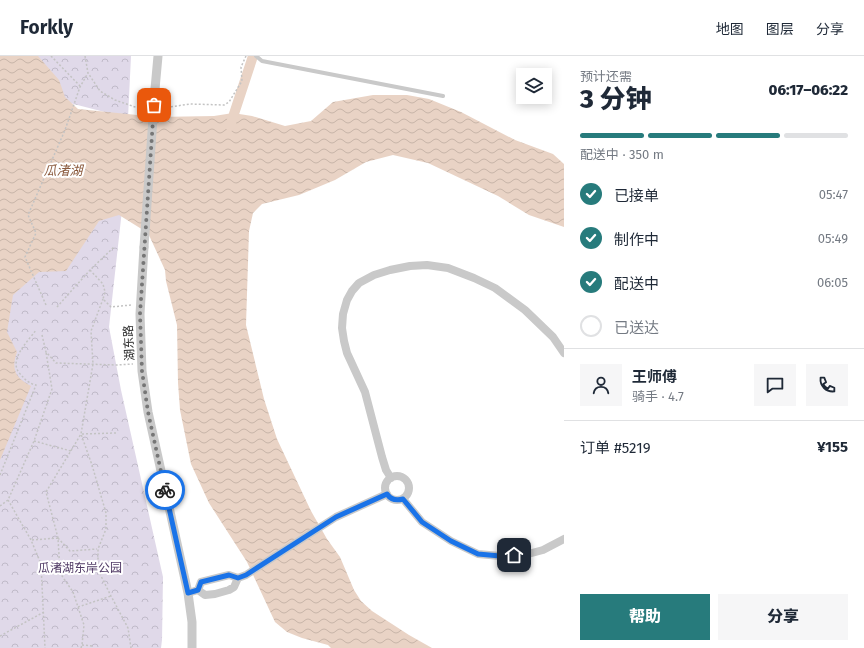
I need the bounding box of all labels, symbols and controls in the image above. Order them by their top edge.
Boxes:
text: Forkly [20,16,73,39]
text: 地图 [716,21,744,38]
text: 图层 [766,21,794,38]
text: 分享 [816,21,844,38]
map controls [516,68,552,104]
button: layers [516,68,552,104]
text: 预计还需 [580,69,632,84]
text: 06:17–06:22 [769,81,848,99]
text: 3 分钟 [580,84,652,115]
pin [137,88,171,122]
icon: bag [143,94,165,116]
text: 配送中 · 350 m [580,147,664,162]
water label: 瓜渚湖 [43,163,84,178]
icon: check [580,183,602,205]
text: 已接单 [614,187,659,205]
text: 05:47 [819,187,848,202]
icon: check [580,227,602,249]
text: 制作中 [614,231,659,249]
text: 05:49 [818,231,848,246]
icon: check [580,271,602,293]
text: 配送中 [614,275,659,293]
text: 06:05 [817,275,848,290]
text: 已送达 [614,319,659,337]
street label: 湖东路 [121,325,137,361]
button: person [580,364,622,406]
button: chat [754,364,796,406]
button: phone [806,364,848,406]
text: 王师傅 [632,368,677,386]
text: 骑手 · 4.7 [632,389,684,404]
text: ¥155 [817,438,848,456]
text: 订单 #5219 [580,439,651,457]
courier [145,470,185,510]
icon: bike [154,479,176,501]
pin [497,538,531,572]
icon: home [503,544,525,566]
park label: 瓜渚湖东岸公园 [38,561,122,575]
button: 帮助 [580,594,710,640]
button: 分享 [718,594,848,640]

